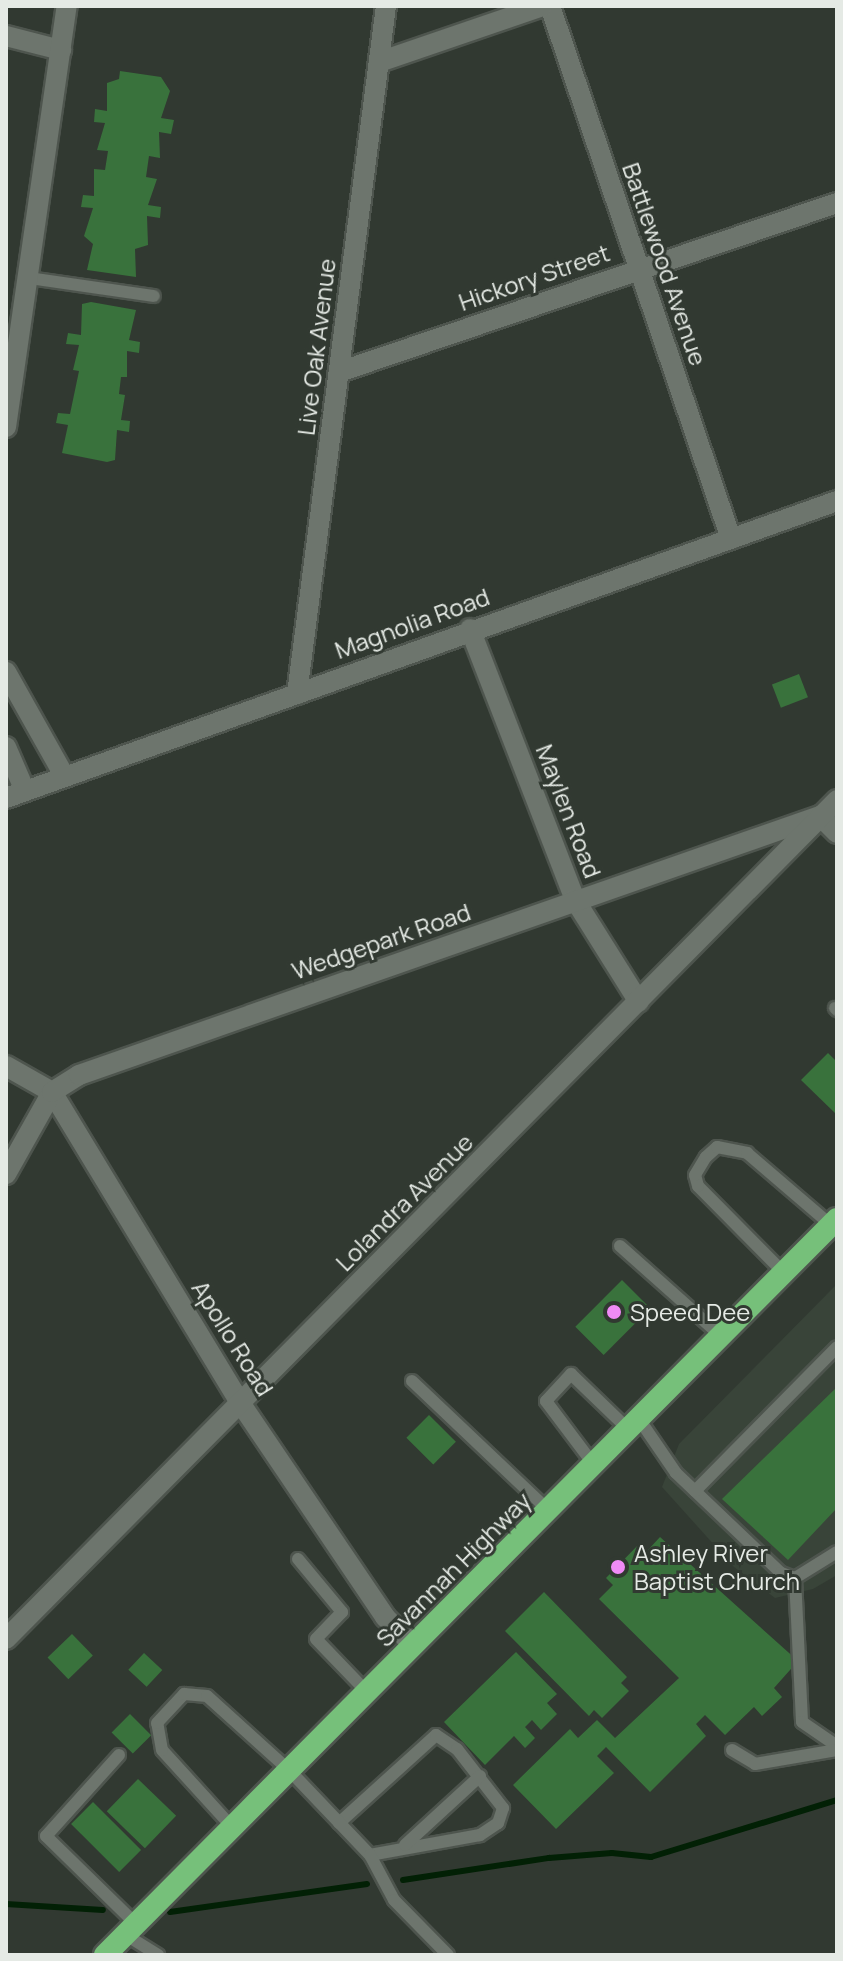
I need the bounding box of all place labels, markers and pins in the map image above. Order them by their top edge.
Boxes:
place label: Speed Dee [630,1298,750,1326]
marker: Speed Dee [605,1303,623,1321]
place label: Ashley River Baptist Church [634,1539,800,1595]
marker: Ashley River Baptist Church [609,1558,627,1576]

